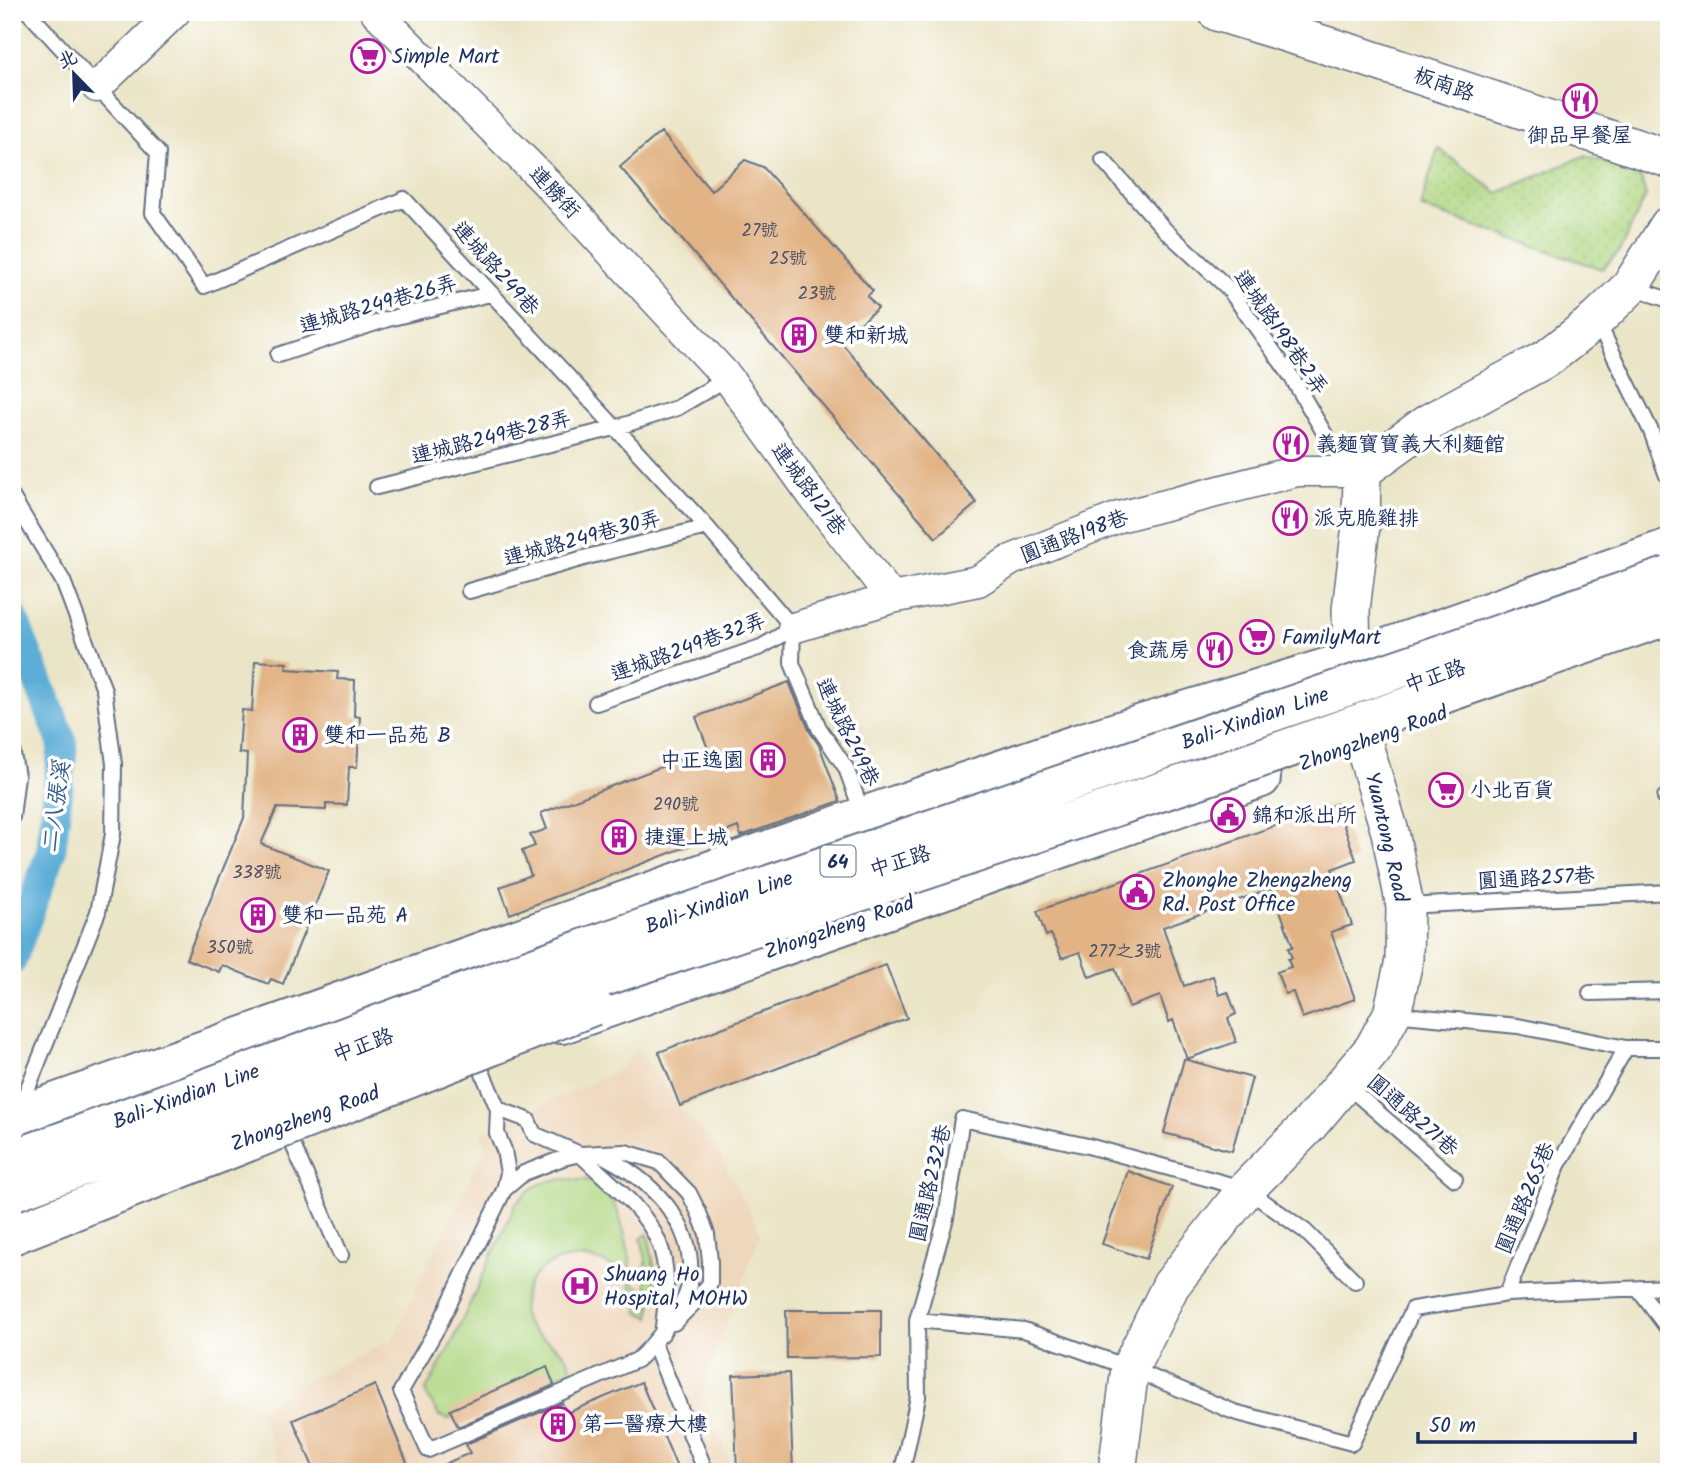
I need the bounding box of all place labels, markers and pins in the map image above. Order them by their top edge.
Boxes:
supermarket icon: Simple Mart [349,37,387,75]
place label: Simple Mart [392,41,500,74]
restaurant icon: 御品早餐屋 [1561,82,1599,120]
place label: 御品早餐屋 [1528,120,1633,153]
building icon: 雙和新城 [780,316,818,354]
place label: 雙和新城 [824,320,908,353]
restaurant icon: 義麵寶寶義大利麵館 [1272,425,1310,463]
place label: 義麵寶寶義大利麵館 [1316,429,1505,462]
restaurant icon: 派克脆雞排 [1271,499,1309,537]
place label: 派克脆雞排 [1314,503,1419,536]
supermarket icon: FamilyMart [1238,618,1276,656]
place label: FamilyMart [1282,622,1382,655]
restaurant icon: 食蔬房 [1196,631,1234,669]
place label: 食蔬房 [1127,635,1190,668]
building icon: 雙和一品苑 B [281,716,319,754]
place label: 雙和一品苑 B [324,720,451,753]
building icon: 中正逸園 [749,741,787,779]
place label: 中正逸園 [660,745,744,778]
supermarket icon: 小北百貨 [1427,771,1465,809]
place label: 小北百貨 [1470,775,1554,808]
public building icon: 錦和派出所 [1209,796,1247,834]
place label: 錦和派出所 [1252,800,1357,833]
building icon: 捷運上城 [600,818,638,856]
place label: 捷運上城 [644,822,728,855]
place label: Zhonghe Zhengzheng Rd. Post Office [1162,865,1352,922]
public building icon: Zhonghe Zhengzheng Rd. Post Office [1118,873,1156,911]
building icon: 雙和一品苑 A [239,896,277,934]
place label: 雙和一品苑 A [282,900,408,933]
place label: Shuang Ho Hospital, MOHW [604,1259,748,1316]
hospital icon: Shuang Ho Hospital, MOHW [561,1267,599,1305]
building icon: 第一醫療大樓 [539,1405,577,1443]
place label: 第一醫療大樓 [582,1409,708,1442]

